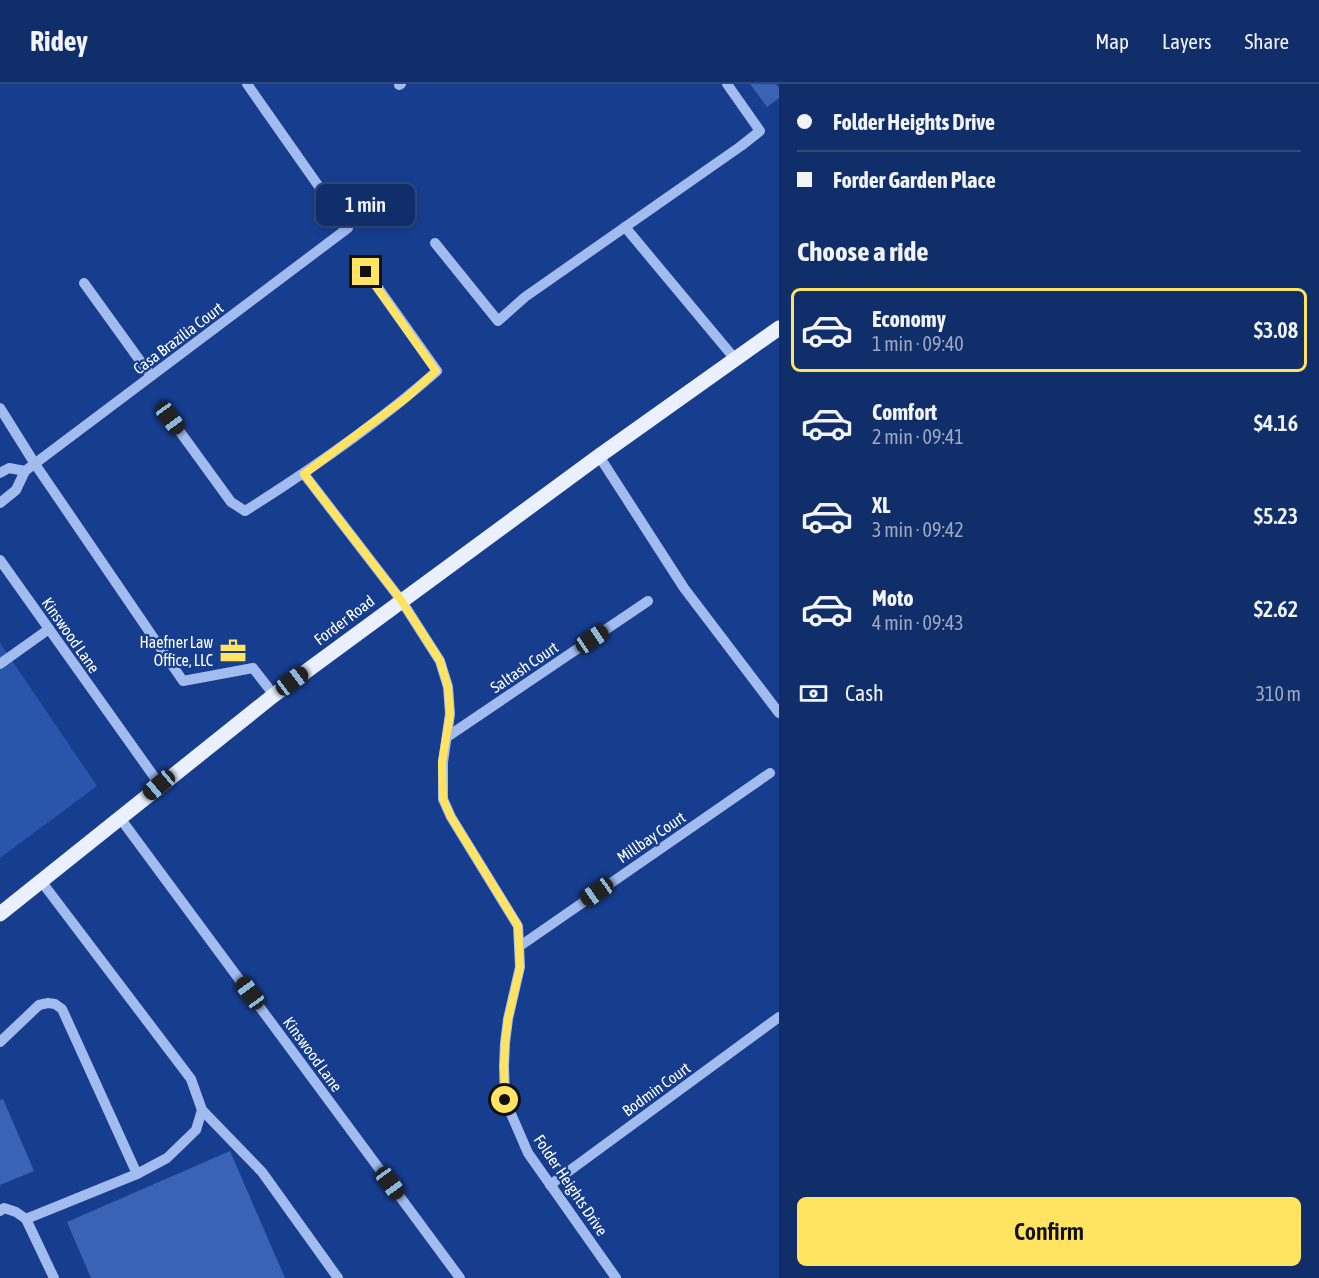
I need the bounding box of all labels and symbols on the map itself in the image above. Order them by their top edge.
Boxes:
callout: 1 min [316,185,416,227]
route end [352,258,379,285]
street label: Casa Brazilia Court [129,298,227,378]
car [152,398,188,438]
street label: Forder Road [310,592,378,648]
street label: Kinswood Lane [38,594,104,676]
car [572,621,612,657]
place label: Haefner Law Office, LLC [139,633,213,669]
office icon: Haefner Law Office, LLC [218,636,248,666]
street label: Saltash Court [487,638,562,696]
car [272,663,312,699]
car [139,767,179,803]
street label: Millbay Court [614,807,689,867]
car [577,874,617,910]
car [232,973,268,1013]
street label: Kinswood Lane [280,1013,346,1095]
street label: Bodmin Court [619,1058,694,1120]
route start [491,1086,518,1113]
street label: Folder Heights Drive [530,1131,611,1239]
car [372,1163,408,1203]

